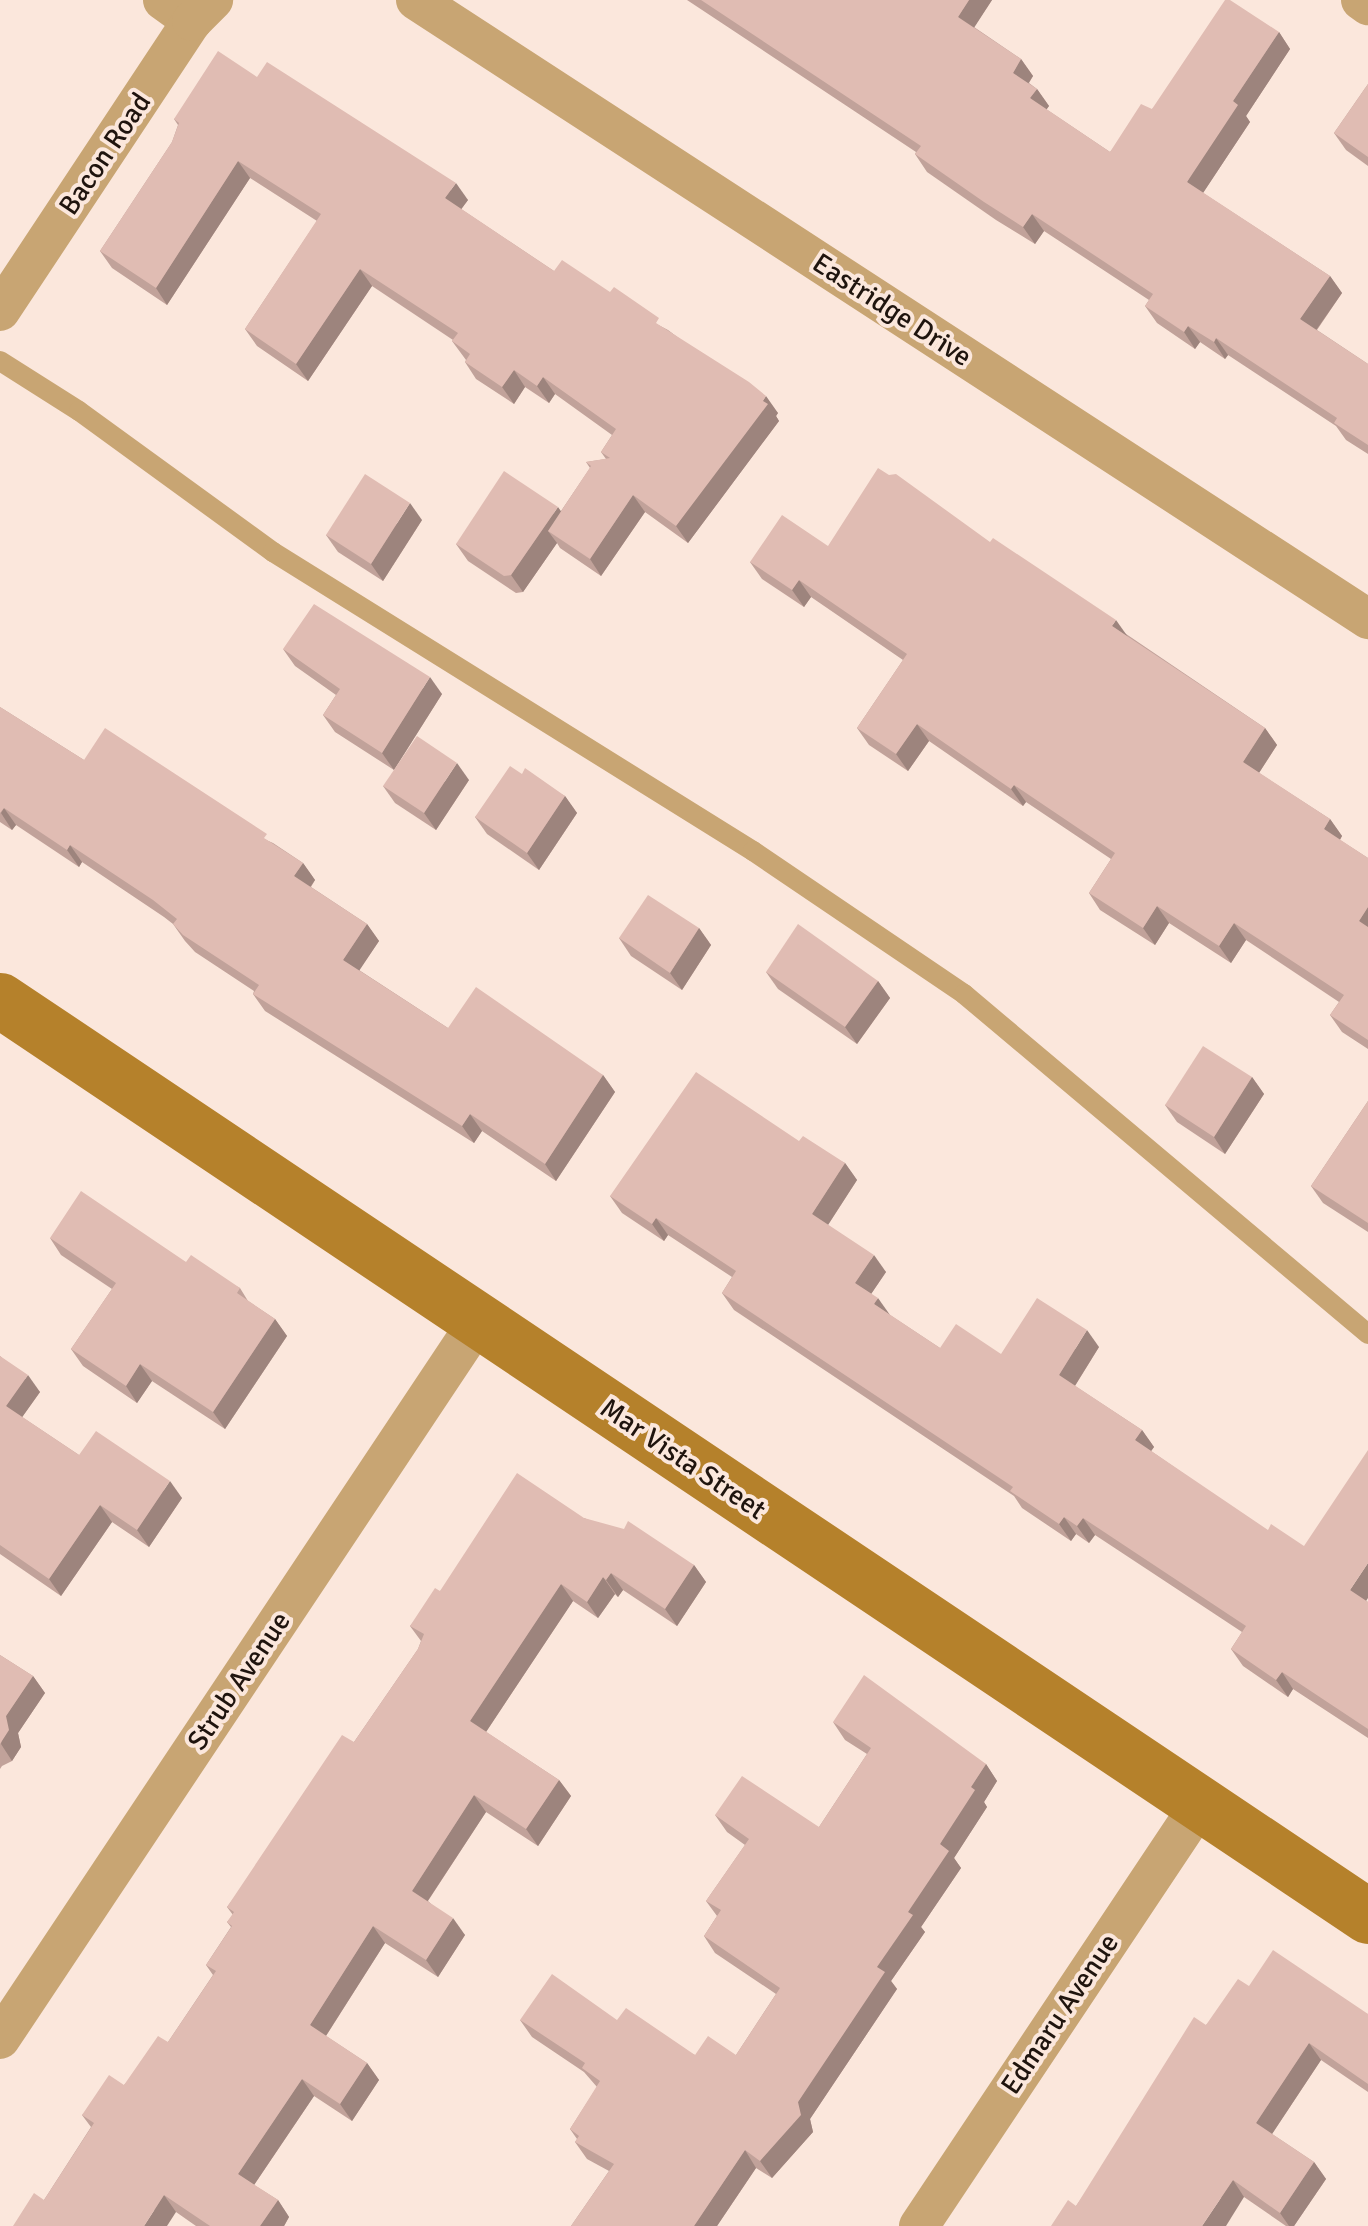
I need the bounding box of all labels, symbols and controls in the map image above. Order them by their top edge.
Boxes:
street label: Bacon Road [52,87,158,221]
street label: Eastridge Drive [806,246,978,374]
street label: Mar Vista Street [594,1391,772,1527]
street label: Strub Avenue [180,1605,298,1757]
street label: Edmaru Avenue [994,1927,1126,2101]

